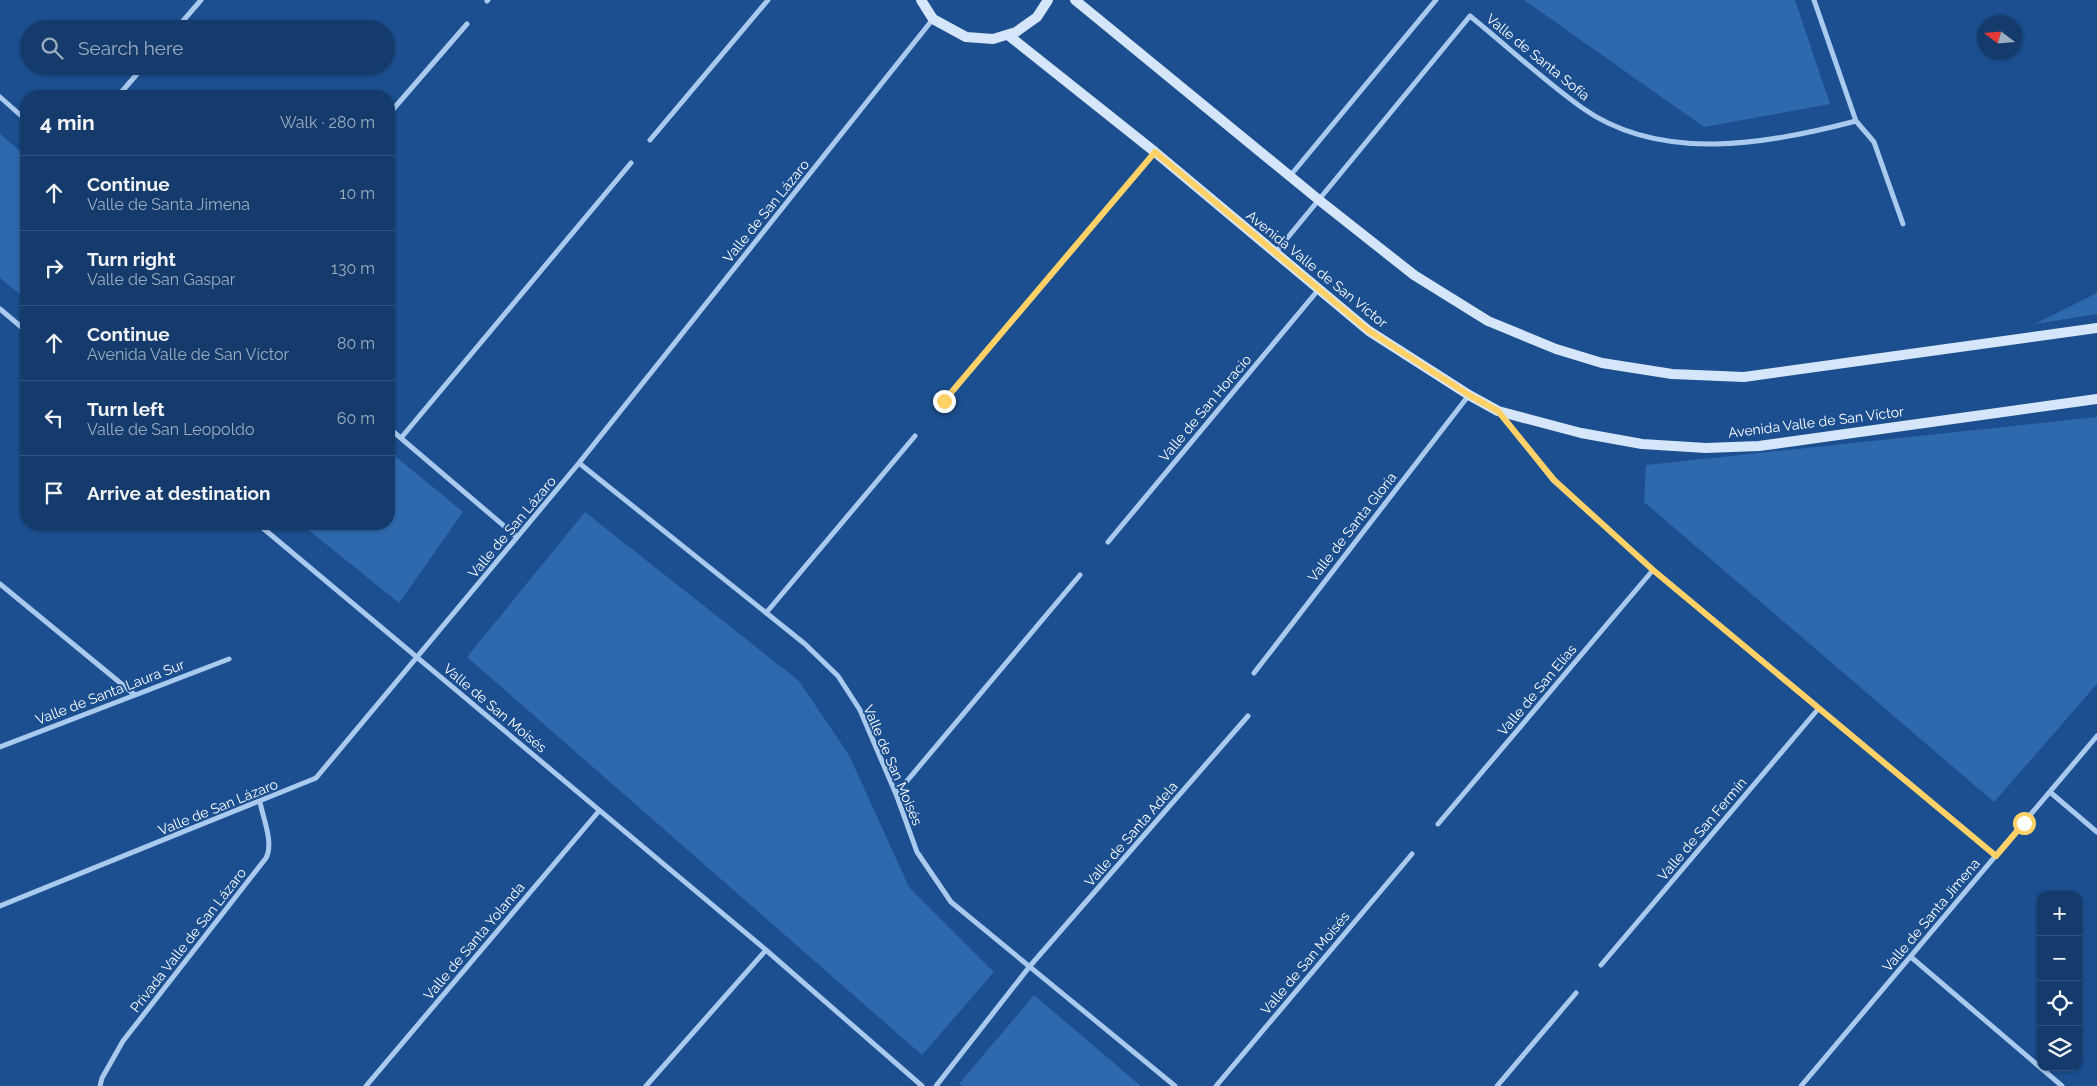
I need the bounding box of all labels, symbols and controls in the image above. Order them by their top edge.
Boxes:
street label: Valle de Santa Sofía [1483,10,1593,104]
north arrow [1977,15,2022,60]
search box [20,20,395,75]
icon: search [38,34,66,62]
text: Search here [78,37,184,59]
text: 4 min [40,110,95,135]
text: Walk · 280 m [280,113,375,132]
street label: Valle de San Lázaro [720,156,812,266]
text: Continue [87,173,170,195]
icon: ahead [40,179,68,207]
text: 10 m [340,184,375,203]
text: Valle de Santa Jimena [87,195,250,214]
street label: Avenida Valle de San Víctor [1243,207,1391,331]
text: Turn right [87,248,176,270]
icon: right [40,254,68,282]
text: 130 m [331,259,375,278]
text: Valle de San Gaspar [87,270,235,289]
text: Continue [87,323,170,345]
icon: ahead [40,329,68,357]
text: 80 m [337,334,375,353]
text: Avenida Valle de San Víctor [87,345,289,364]
street label: Valle de San Horacio [1156,351,1254,465]
route end [933,390,956,413]
text: Turn left [87,398,164,420]
street label: Avenida Valle de San Víctor [1727,403,1905,441]
icon: left [40,404,68,432]
text: 60 m [337,409,375,428]
text: Valle de San Leopoldo [87,420,254,439]
street label: Valle de Santa Gloria [1304,469,1400,585]
street label: Valle de San Lázaro [465,473,559,581]
icon: arrive [40,479,68,507]
text: Arrive at destination [87,482,271,504]
street label: Valle de San Elías [1494,641,1580,739]
street label: Valle de Santa Laura Sur [33,656,187,728]
street label: Valle de San Moisés [440,660,550,756]
street label: Valle de San Moisés [860,702,926,828]
street label: Valle de San Fermín [1654,774,1750,884]
street label: Valle de San Lázaro [156,776,280,838]
street label: Valle de Santa Adela [1081,778,1181,890]
route start [2013,812,2036,835]
street label: Valle de Santa Jimena [1879,855,1983,975]
street label: Privada Valle de San Lázaro [127,865,249,1015]
street label: Valle de Santa Yolanda [420,879,528,1003]
map controls [2037,891,2082,1071]
button: + [2037,891,2082,936]
street label: Valle de San Moisés [1257,908,1353,1018]
button: − [2037,936,2082,981]
button: locate [2037,981,2082,1026]
button: layers [2037,1026,2082,1071]

